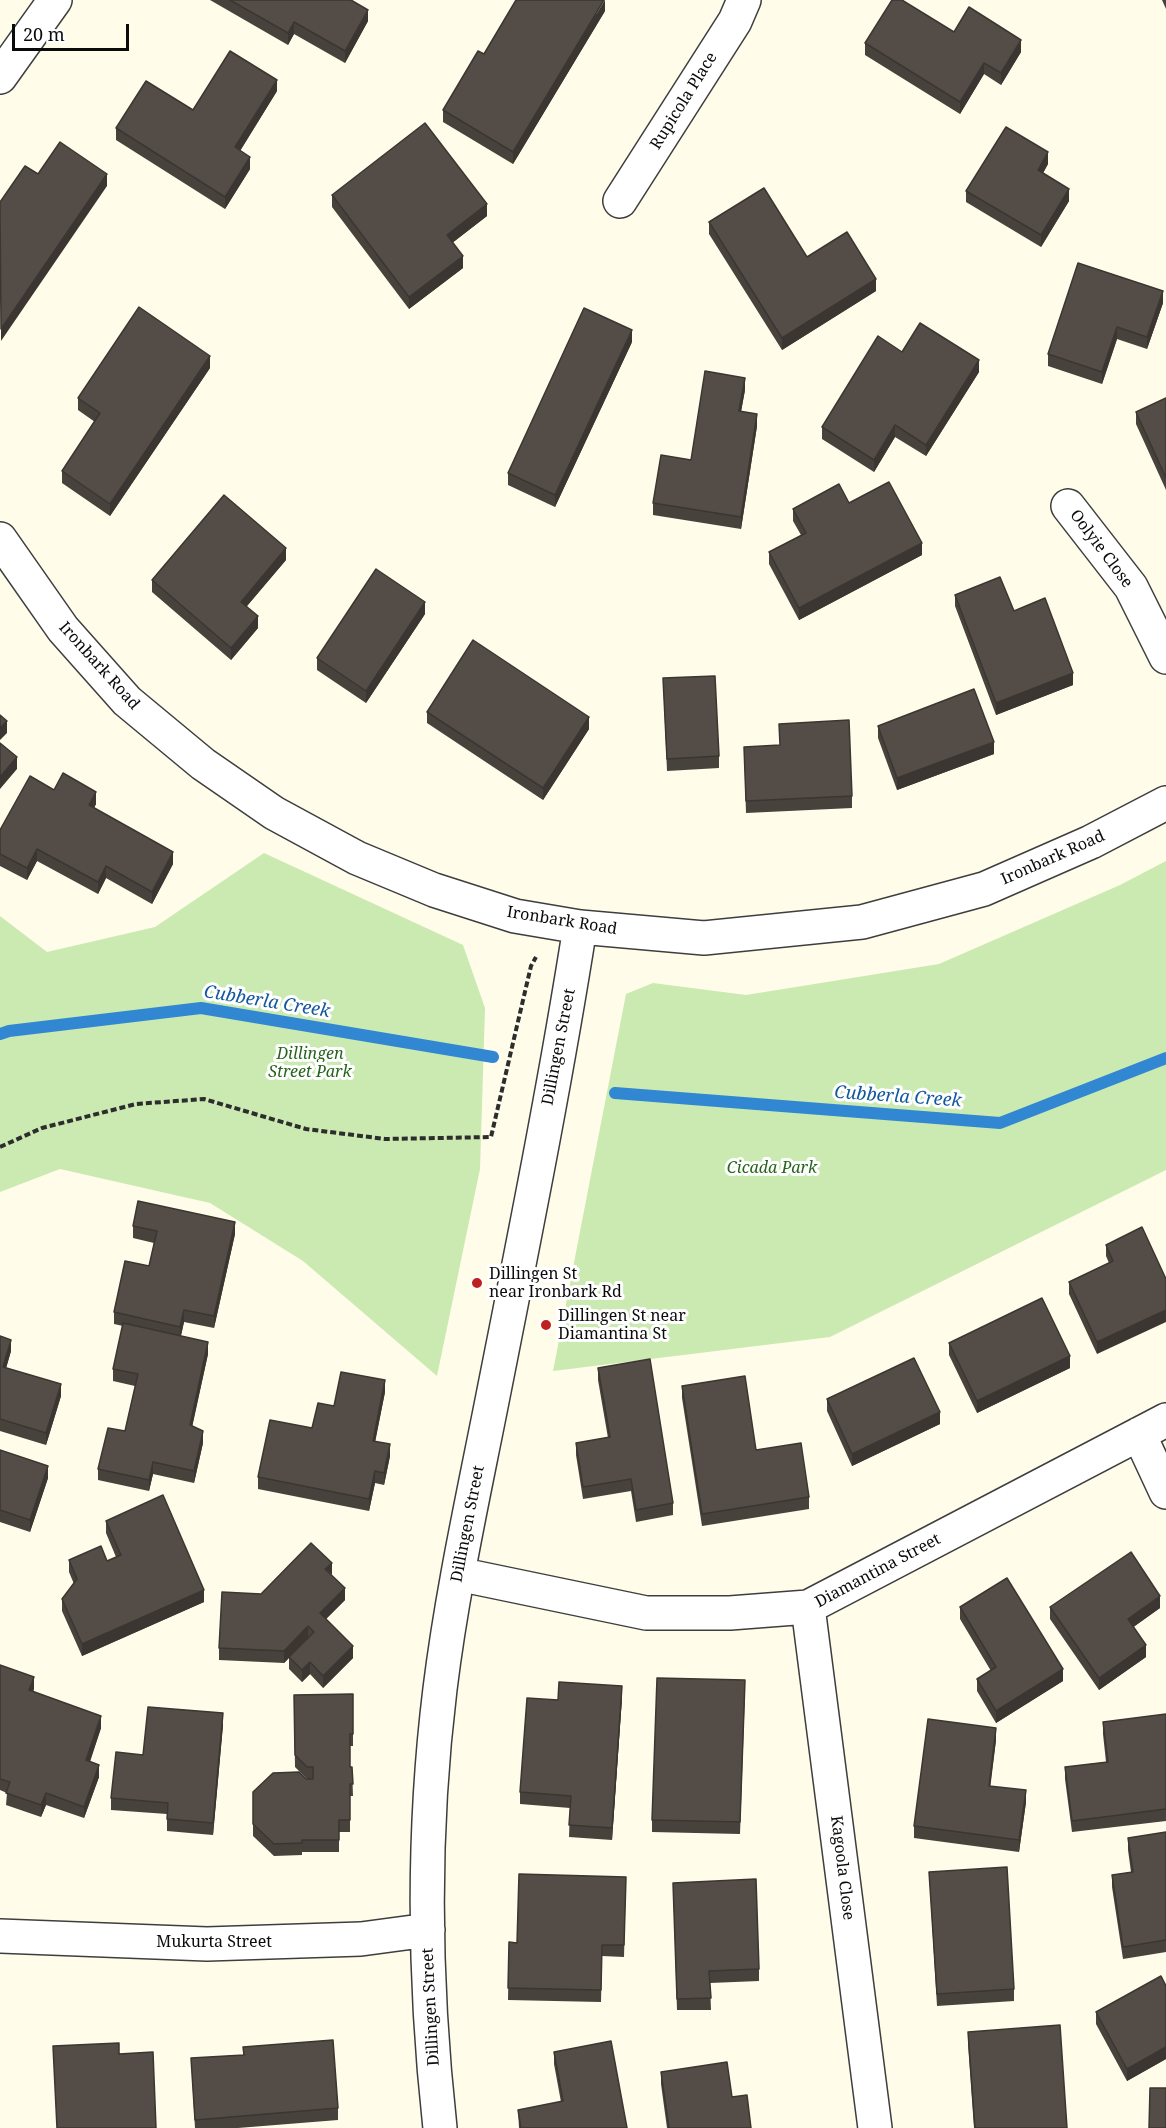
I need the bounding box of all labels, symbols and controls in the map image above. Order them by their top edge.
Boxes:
scale bar [15,12,132,50]
text: 20 m [23,22,65,46]
street label: Rupicola Place [646,49,722,153]
street label: Oolyie Close [1065,506,1137,592]
street label: Ironbark Road [55,618,143,714]
street label: Ironbark Road [998,827,1108,889]
street label: Ironbark Road [505,903,619,939]
water label: Cubberla Creek [202,981,332,1023]
street label: Dillingen Street [538,987,580,1107]
park label: Dillingen Street Park [268,1044,352,1082]
water label: Cubberla Creek [834,1082,962,1112]
park label: Cicada Park [727,1158,817,1178]
place label: Dillingen St near Ironbark Rd [489,1264,622,1302]
marker: Dillingen St near Ironbark Rd [470,1276,484,1290]
place label: Dillingen St near Diamantina St [558,1306,686,1344]
marker: Dillingen St near Diamantina St [539,1318,553,1332]
street label: Dillingen Street [447,1464,489,1584]
street label: Diamantina Street [812,1530,944,1612]
street label: Kagoola Close [826,1815,858,1921]
street label: Mukurta Street [156,1932,272,1952]
street label: Dillingen Street [418,1947,444,2067]

